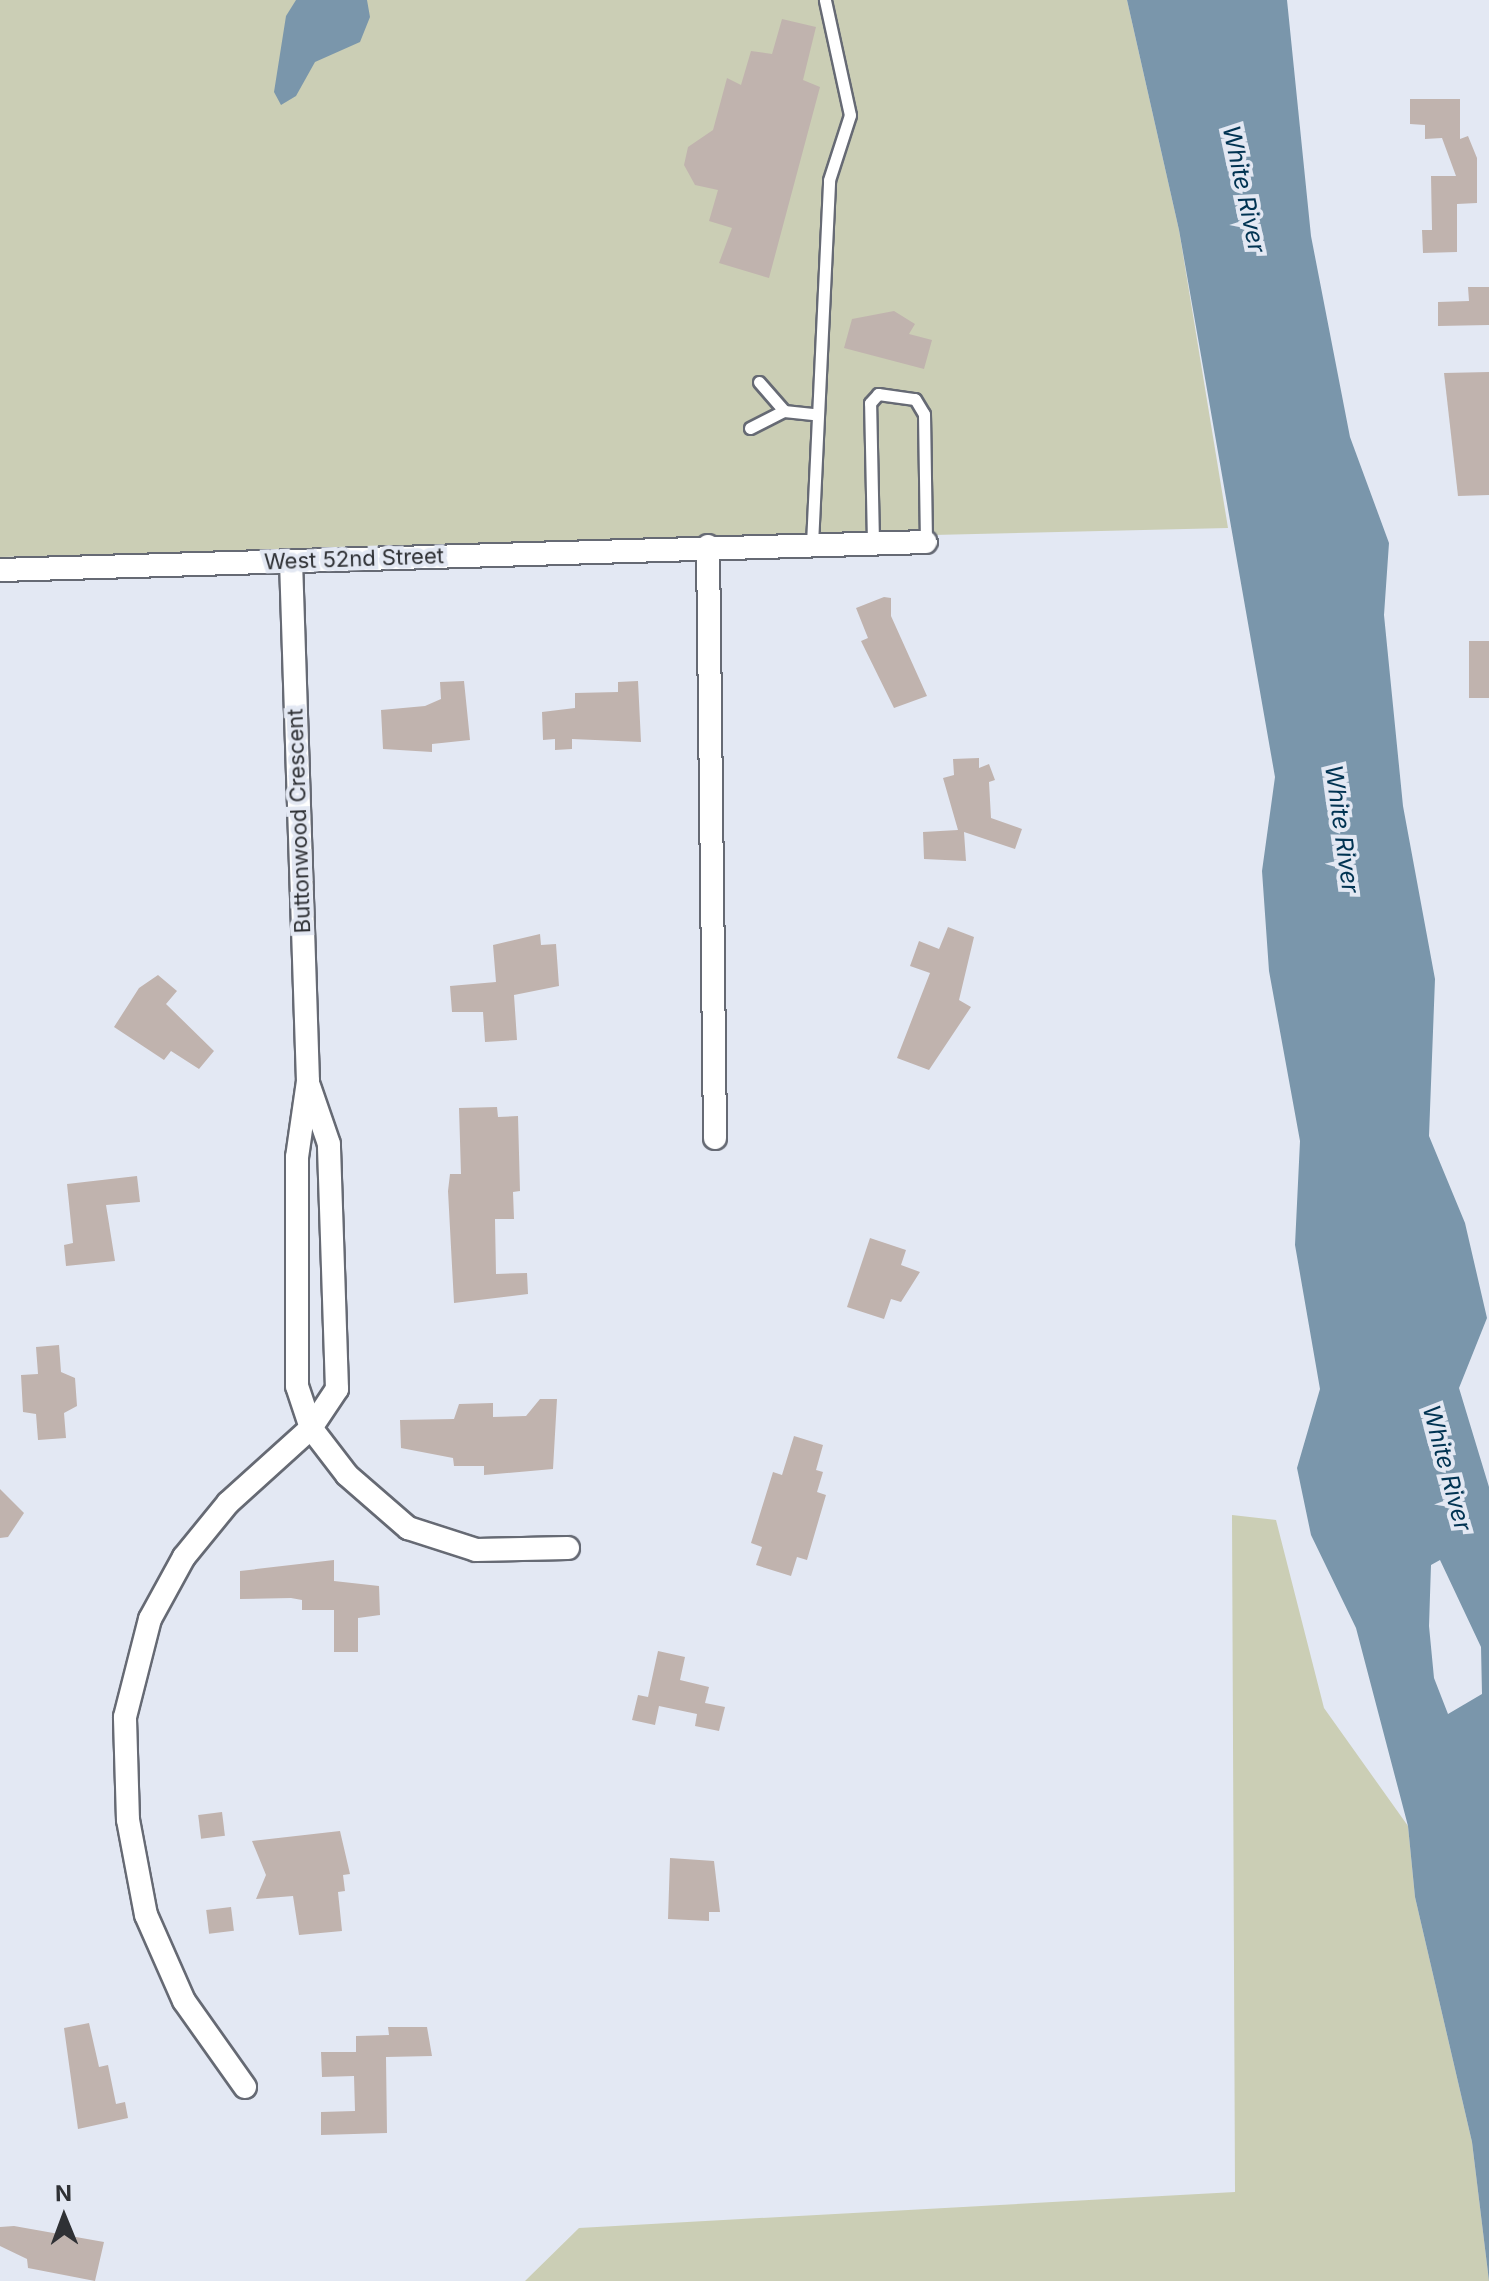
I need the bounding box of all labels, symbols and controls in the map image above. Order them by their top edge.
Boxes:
water label: White River [1217,123,1271,255]
street label: West 52nd Street [264,543,444,575]
street label: Buttonwood Crescent [282,708,316,934]
water label: White River [1319,763,1365,895]
water label: White River [1416,1402,1478,1534]
north arrow [24,2177,104,2257]
text: N [55,2180,72,2206]

